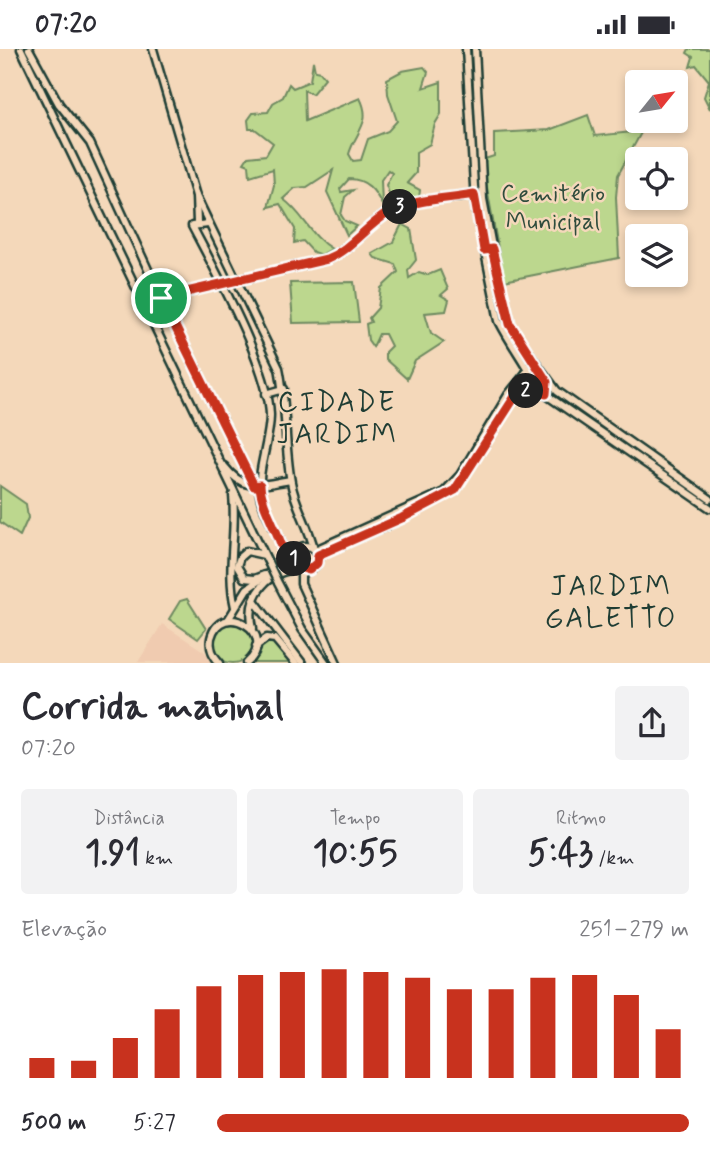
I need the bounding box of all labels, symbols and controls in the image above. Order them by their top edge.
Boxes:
text: 07:20 [35,8,97,42]
north arrow [625,70,688,133]
map controls [625,70,688,287]
button: locate [625,147,688,210]
park label: Cemitério Municipal [501,179,605,238]
pin: 3 [382,189,418,225]
text: 3 [395,194,404,219]
button: layers [625,224,688,287]
pin [131,268,191,328]
icon: arrive [142,279,180,317]
pin: 2 [508,373,544,409]
text: 2 [521,378,530,403]
district label: CIDADE JARDIM [276,385,398,454]
pin: 1 [276,541,312,577]
text: 1 [289,546,298,571]
district label: JARDIM GALETTO [545,569,677,638]
text: Corrida matinal [21,683,284,732]
button: share [615,686,689,760]
text: 07:20 [21,734,76,764]
text: Distância [93,806,165,831]
text: Tempo [330,806,380,831]
text: Ritmo [556,806,606,831]
text: 1.91 [85,831,140,877]
text: 10:55 [313,831,397,877]
text: 5:43 [528,831,593,877]
text: km [140,846,173,871]
text: /km [593,846,634,871]
text: Elevação [21,915,107,945]
text: 251–279 m [579,915,689,945]
text: 500 m [21,1108,86,1138]
text: 5:27 [133,1108,176,1138]

